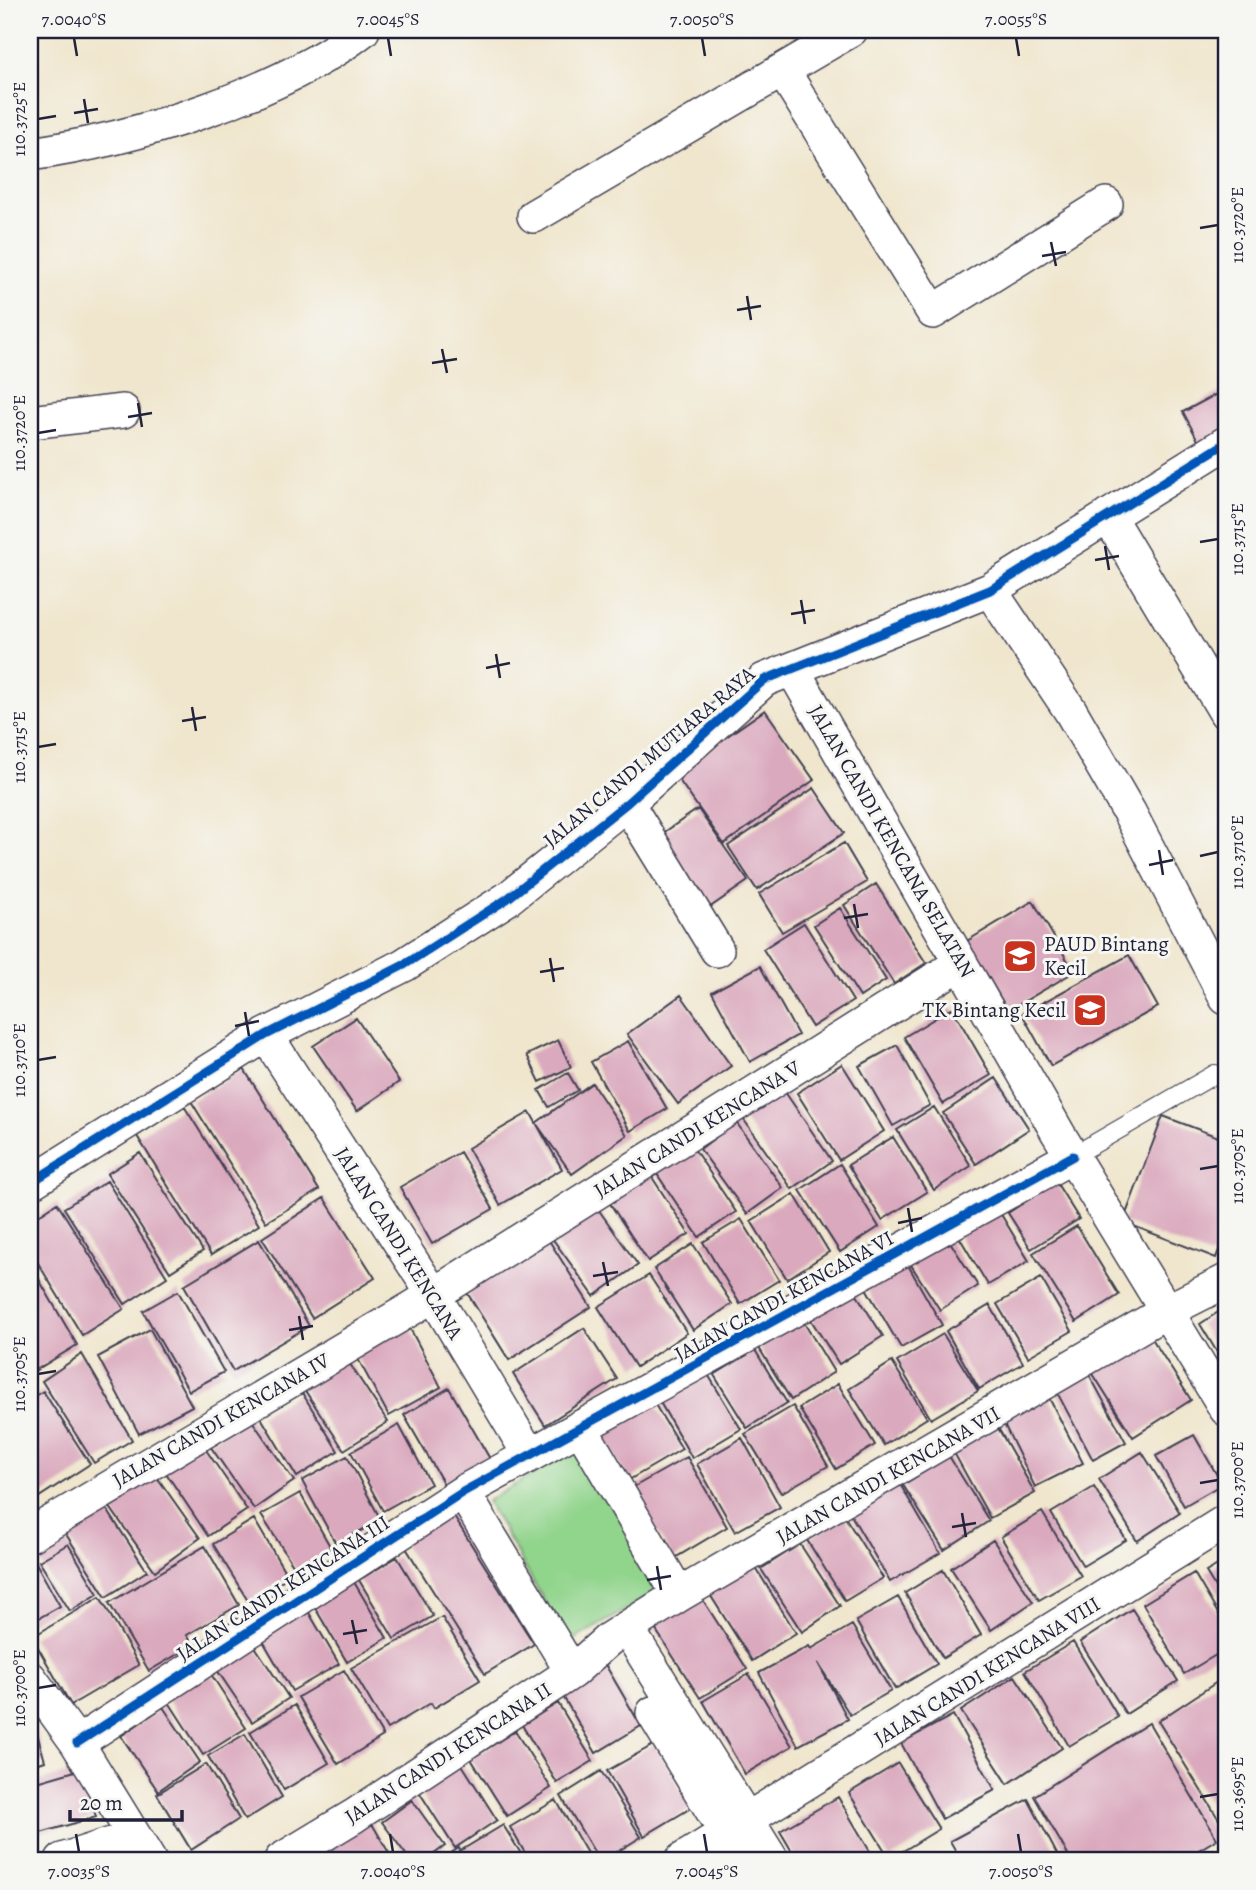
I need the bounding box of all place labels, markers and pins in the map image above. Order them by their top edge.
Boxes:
place label: PAUD Bintang Kecil [1044,930,1169,982]
school or university icon: PAUD Bintang Kecil [1001,937,1039,975]
school or university icon: TK Bintang Kecil [1071,991,1109,1029]
place label: TK Bintang Kecil [923,996,1066,1024]

